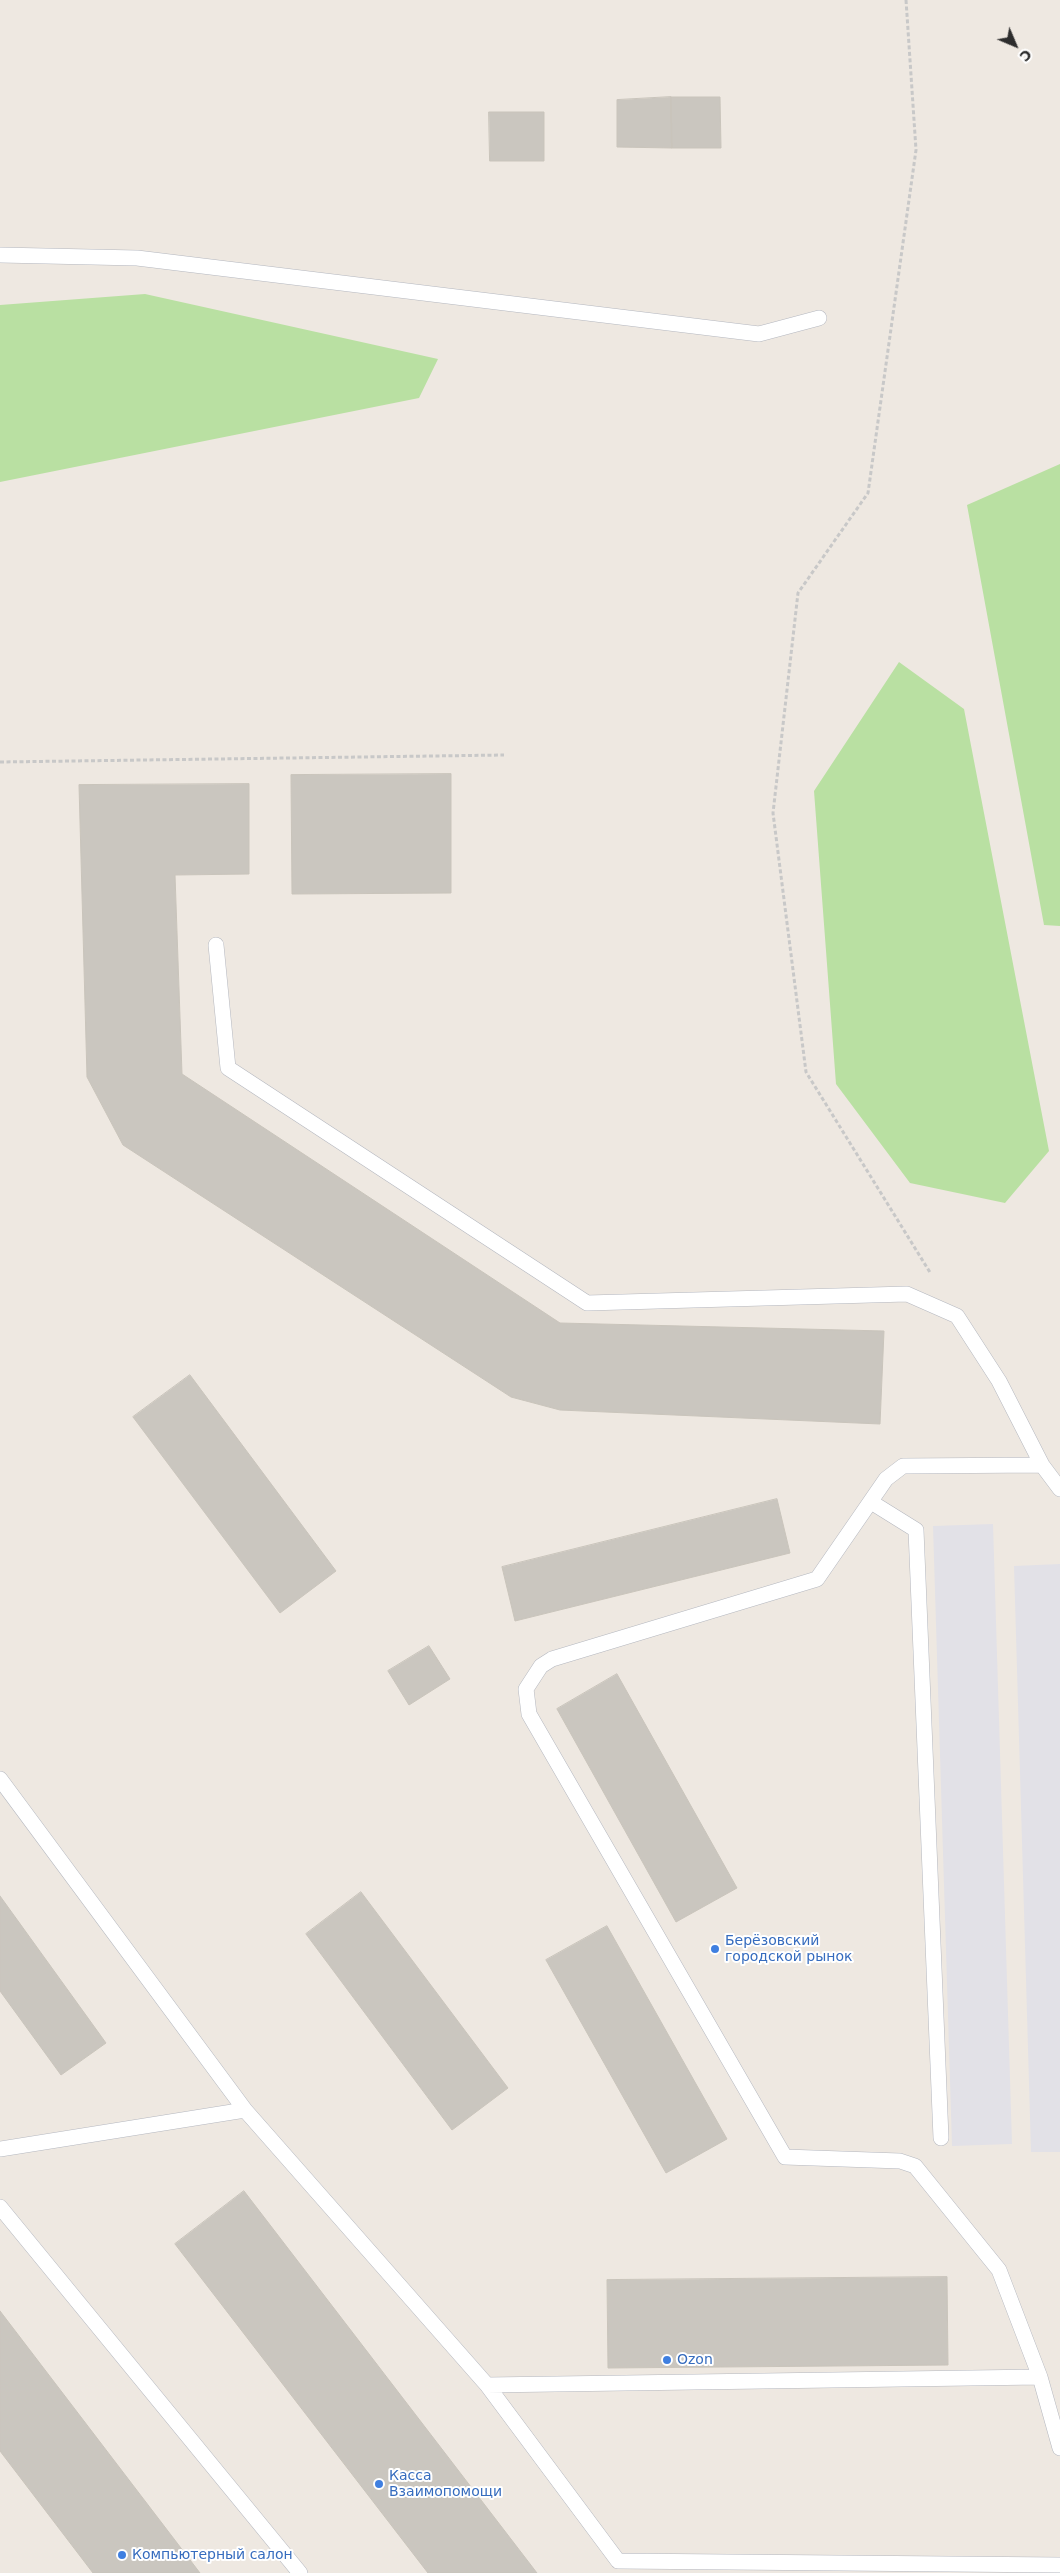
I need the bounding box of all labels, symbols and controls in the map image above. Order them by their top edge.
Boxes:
north arrow [990,20,1040,70]
text: С [1016,46,1035,65]
place label: Берёзовский городской рынок [725,1933,852,1965]
marker: Берёзовский городской рынок [709,1943,721,1955]
place label: Ozon [677,2352,713,2368]
marker: Ozon [661,2354,673,2366]
place label: Касса Взаимопомощи [389,2468,502,2500]
marker: Касса Взаимопомощи [373,2478,385,2490]
place label: Компьютерный салон [132,2547,293,2563]
marker: Компьютерный салон [116,2549,128,2561]

